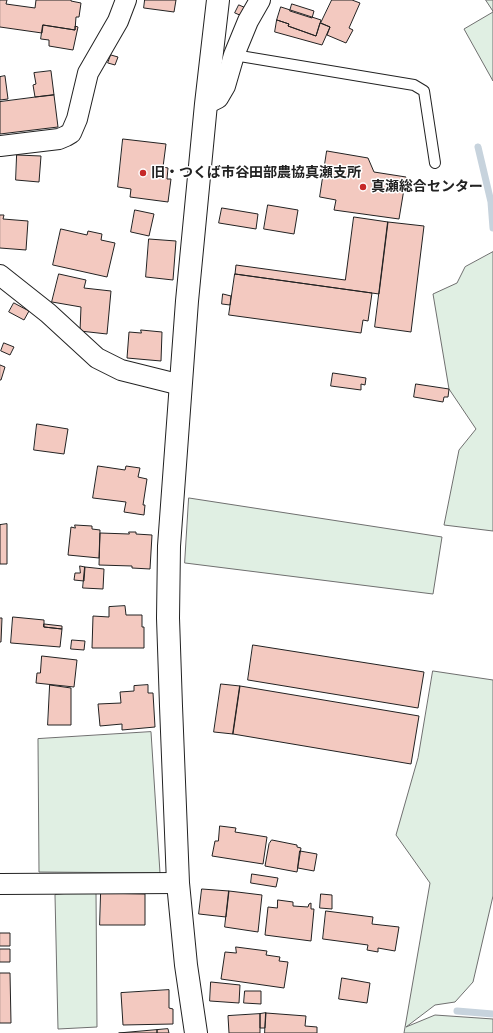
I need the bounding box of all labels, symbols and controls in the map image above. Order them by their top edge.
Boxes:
place label: 旧・つくば市谷田部農協真瀬支所 [151,165,361,181]
marker: 旧・つくば市谷田部農協真瀬支所 [138,168,148,178]
place label: 真瀬総合センター [371,179,483,195]
marker: 真瀬総合センター [358,182,368,192]

